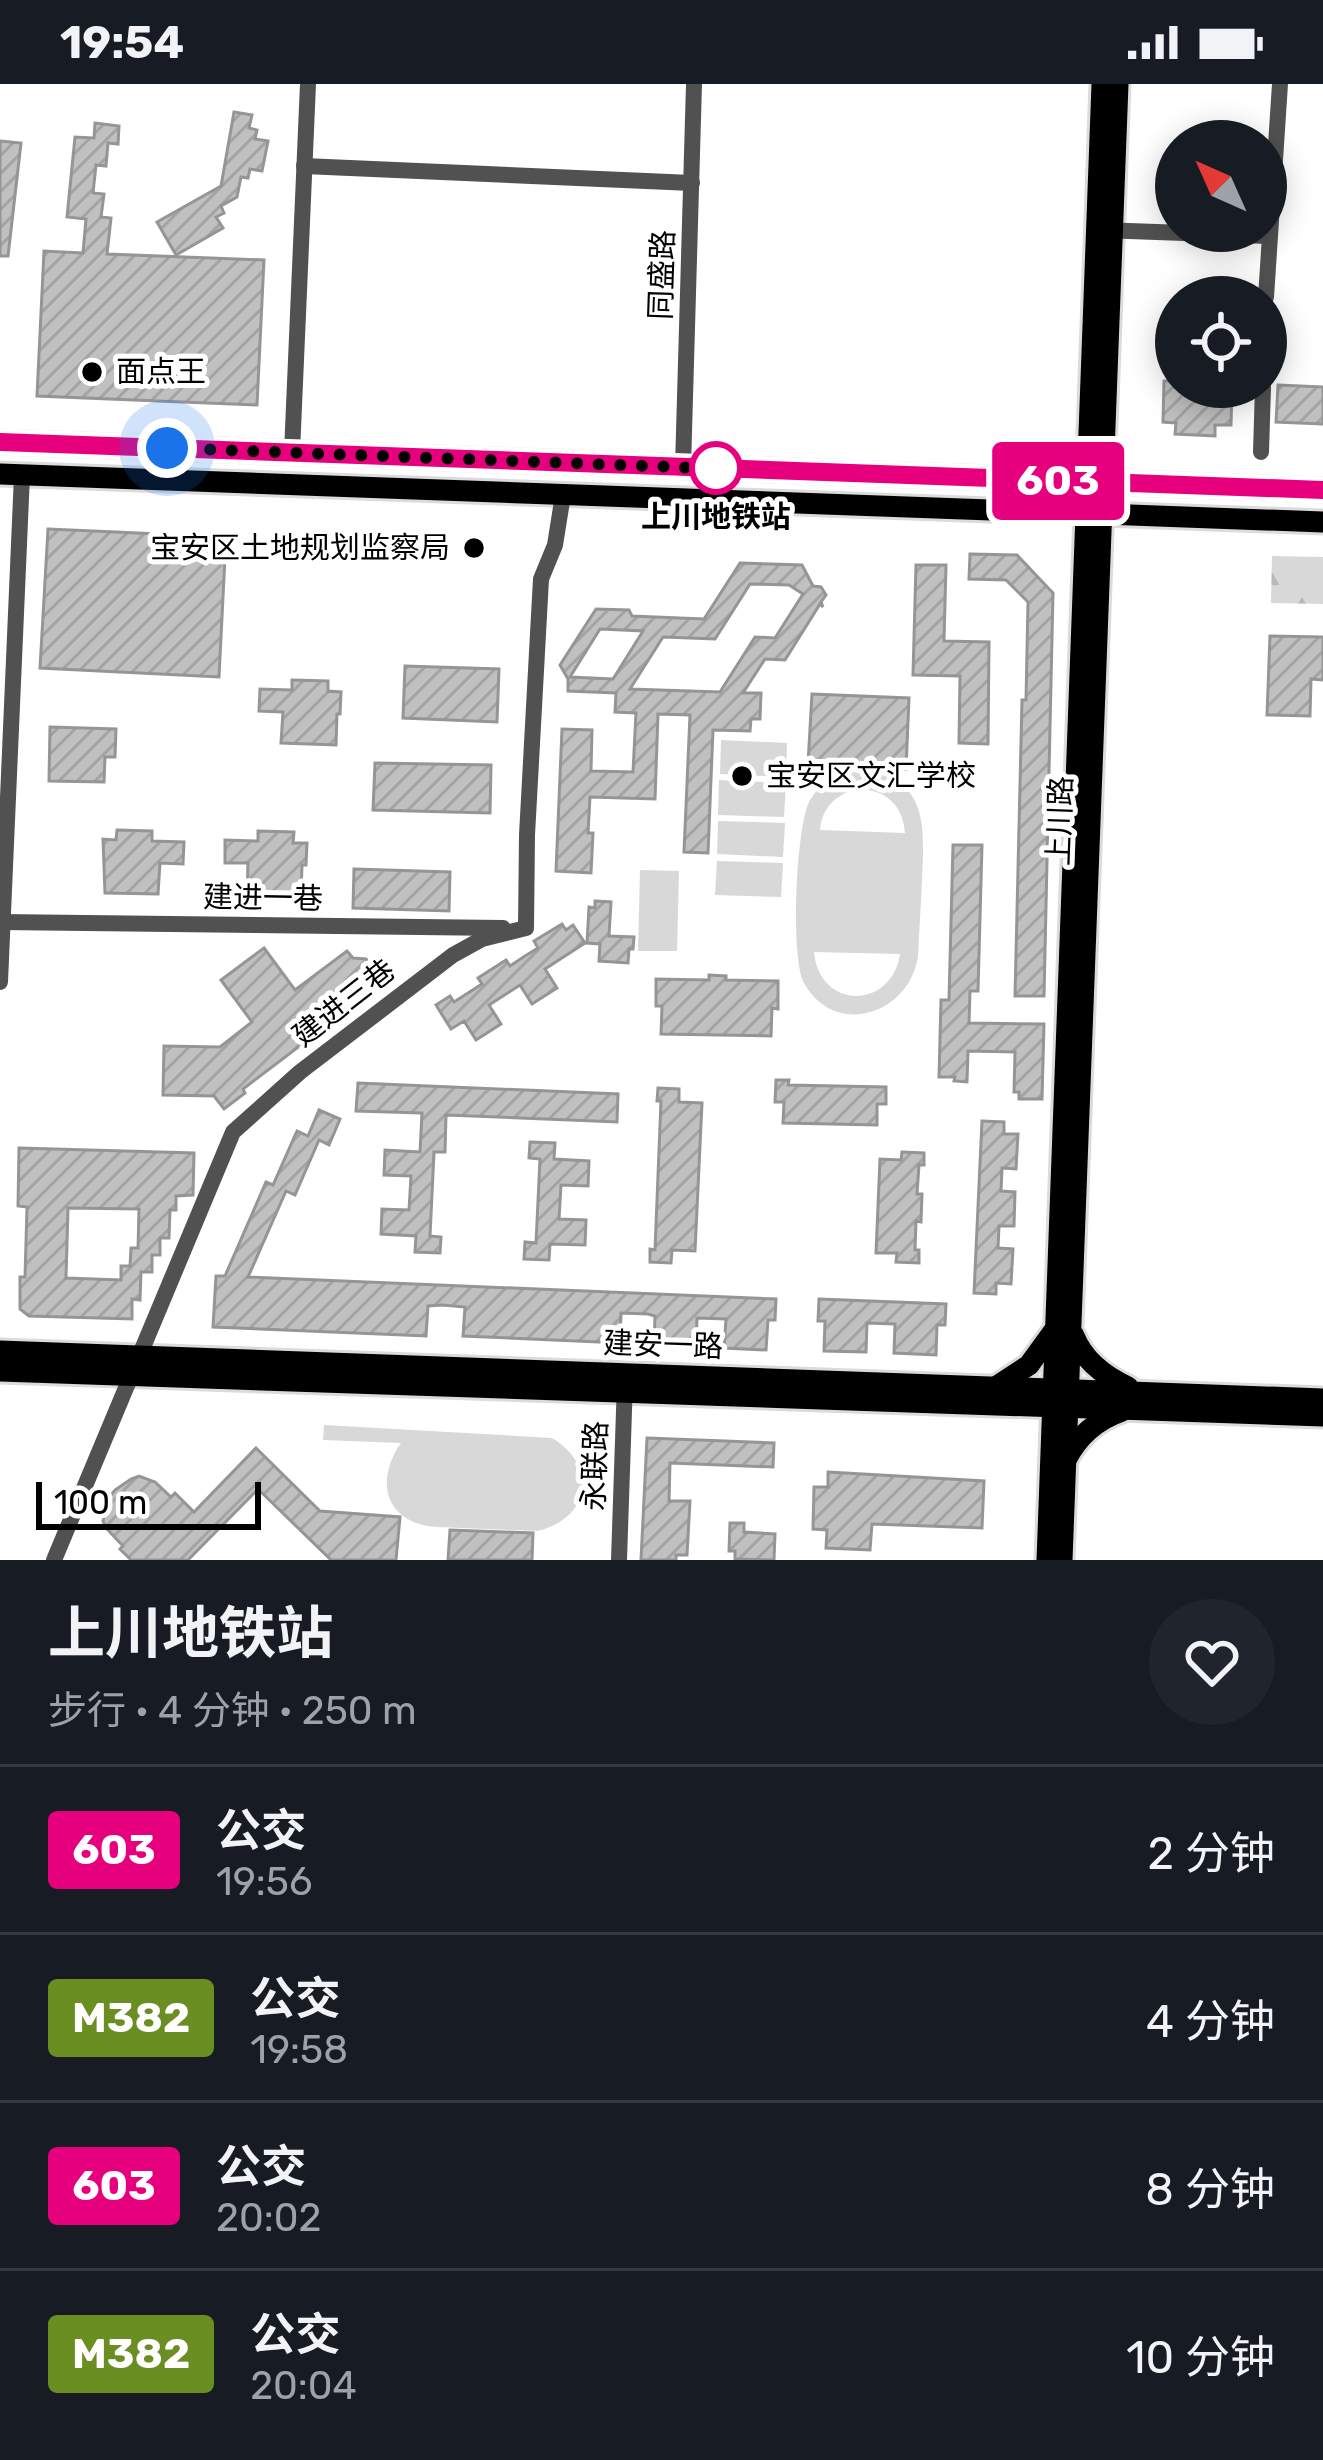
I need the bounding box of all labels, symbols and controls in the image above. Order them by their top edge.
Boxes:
text: 19:54 [60,16,184,69]
north arrow [1155,120,1287,252]
map controls [1155,120,1287,408]
street label: 同盛路 [642,229,682,321]
button: locate [1155,276,1287,408]
place label: 面点王 [116,354,206,390]
marker: 面点王 [79,359,105,385]
your location [137,418,197,478]
line badge: 603 [989,442,1127,520]
marker: 上川地铁站 [691,443,741,493]
text: 603 [1016,456,1100,506]
place label: 上川地铁站 [641,499,791,535]
place label: 宝安区土地规划监察局 [150,530,450,566]
marker: 宝安区土地规划监察局 [461,535,487,561]
place label: 宝安区文汇学校 [766,758,976,794]
marker: 宝安区文汇学校 [729,763,755,789]
street label: 上川路 [1040,775,1080,867]
street label: 建进一巷 [203,879,323,917]
street label: 建进三巷 [286,952,402,1054]
street label: 建安一路 [602,1325,724,1365]
street label: 永联路 [575,1420,615,1512]
scale bar [36,1476,261,1529]
text: 100 m [54,1483,147,1522]
button: heart [1149,1599,1275,1725]
text: 上川地铁站 [48,1600,333,1667]
text: 步行 · 4 分钟 · 250 m [48,1688,417,1734]
text: 公交 [216,1804,306,1857]
text: 603 [72,1825,156,1875]
text: 2 分钟 [1148,1827,1275,1880]
text: 19:56 [216,1859,313,1905]
text: 公交 [250,1972,340,2025]
text: M382 [72,1993,190,2043]
text: 4 分钟 [1146,1995,1275,2048]
text: 19:58 [250,2027,348,2073]
text: 公交 [216,2140,306,2193]
text: 603 [72,2161,156,2211]
text: 8 分钟 [1145,2163,1275,2216]
text: 20:02 [216,2195,321,2241]
text: 公交 [250,2308,340,2361]
text: M382 [72,2329,190,2379]
text: 10 分钟 [1126,2331,1275,2384]
text: 20:04 [250,2363,357,2409]

